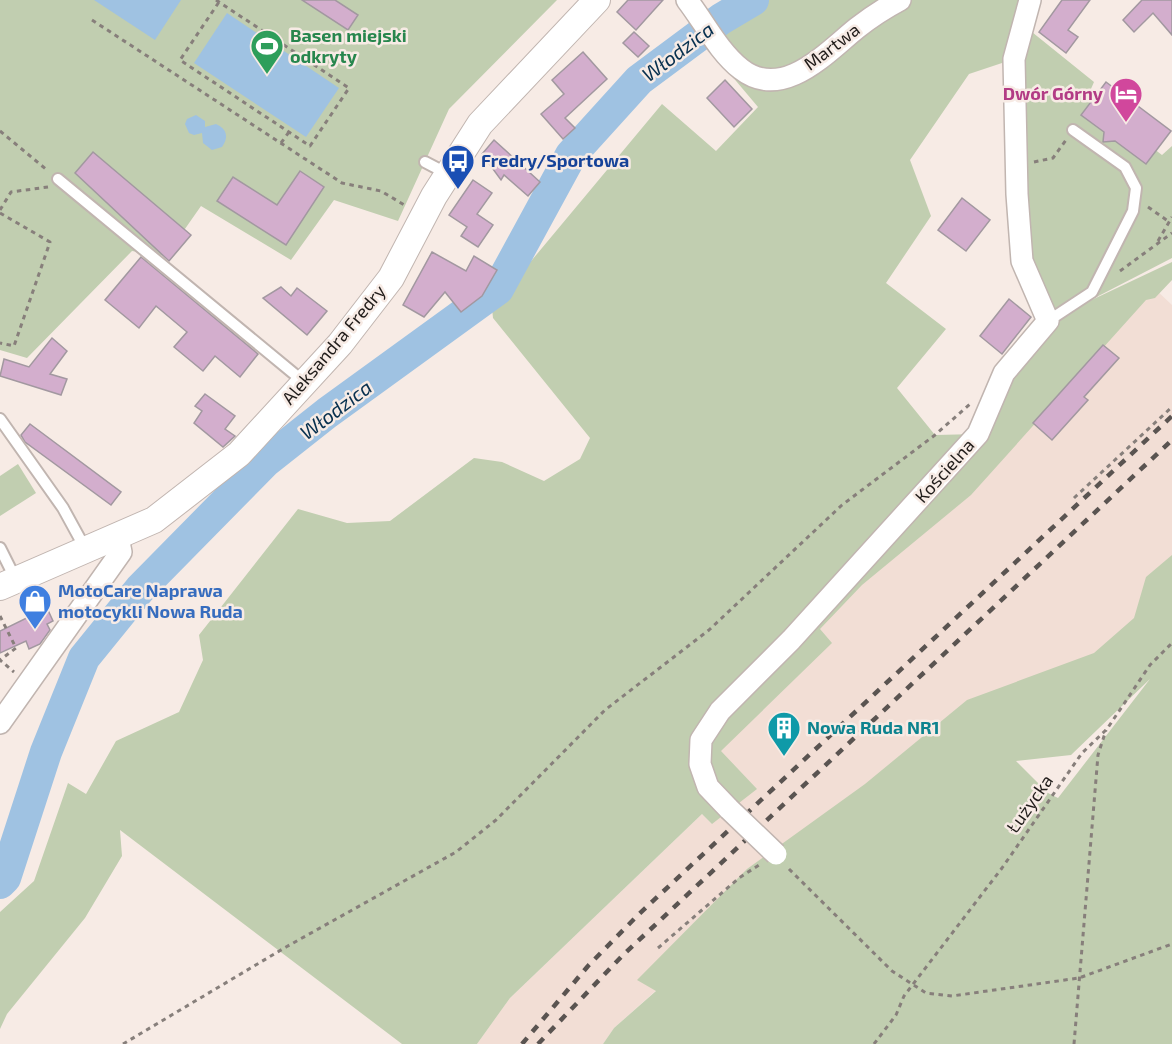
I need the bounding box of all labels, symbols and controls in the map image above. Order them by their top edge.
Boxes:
water label: Włodzica [637,16,718,86]
street label: Martwa [799,18,864,74]
place label: Basen miejski odkryty [290,24,407,67]
sports icon: Basen miejski odkryty [249,28,285,75]
hotel icon: Dwór Górny [1108,76,1144,123]
place label: Dwór Górny [1003,82,1104,104]
bus stop icon: Fredry/Sportowa [440,143,476,190]
place label: Fredry/Sportowa [481,149,629,171]
street label: Aleksandra Fredry [277,280,390,409]
water label: Włodzica [295,374,376,444]
street label: Kościelna [910,434,979,507]
place label: MotoCare Naprawa motocykli Nowa Ruda [58,579,243,622]
shop icon: MotoCare Naprawa motocykli Nowa Ruda [17,583,53,630]
building icon: Nowa Ruda NR1 [766,710,802,757]
place label: Nowa Ruda NR1 [807,716,940,738]
street label: Łużycka [1001,770,1057,837]

